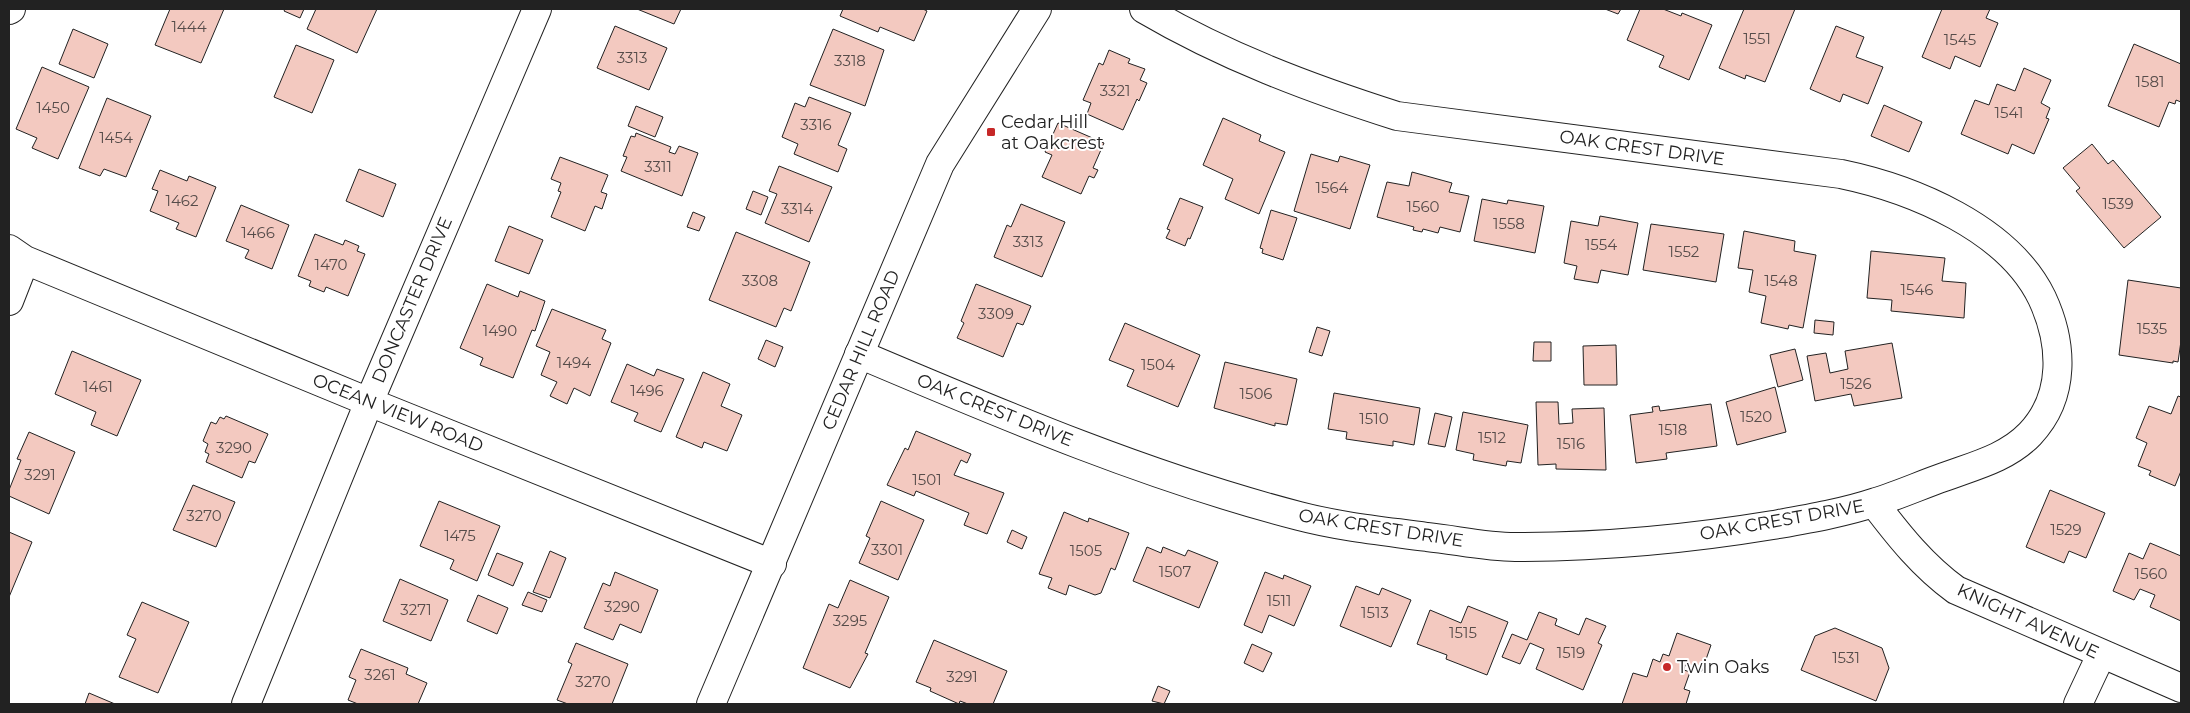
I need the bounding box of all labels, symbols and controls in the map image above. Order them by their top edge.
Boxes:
house number: 1444 [171,17,207,36]
house number: 1551 [1743,29,1771,48]
house number: 1545 [1944,30,1976,49]
house number: 3313 [617,48,647,67]
house number: 3318 [834,51,866,70]
house number: 1581 [2136,72,2164,91]
house number: 3321 [1100,81,1130,100]
house number: 1450 [36,98,70,117]
house number: 1541 [1995,103,2023,122]
place label: Cedar Hill at Oakcrest [1001,111,1104,154]
house number: 3316 [800,115,832,134]
marker: Cedar Hill at Oakcrest [985,126,997,138]
street label: OAK CREST DRIVE [1558,126,1726,170]
house number: 1454 [99,128,133,147]
house number: 3311 [644,157,672,176]
house number: 1564 [1316,178,1349,197]
house number: 1462 [166,191,199,210]
house number: 1539 [2102,194,2134,213]
house number: 1560 [1407,197,1440,216]
house number: 3314 [781,199,813,218]
street label: DONCASTER DRIVE [367,214,457,386]
house number: 1558 [1493,214,1525,233]
house number: 1466 [241,223,275,242]
house number: 3313 [1013,232,1043,251]
house number: 1554 [1585,235,1617,254]
house number: 1552 [1669,242,1699,261]
house number: 1470 [314,255,348,274]
street label: CEDAR HILL ROAD [817,267,905,433]
house number: 3308 [742,271,778,290]
house number: 1548 [1764,271,1798,290]
house number: 1546 [1901,280,1933,299]
house number: 3309 [978,304,1014,323]
house number: 1535 [2137,319,2167,338]
house number: 1490 [483,321,517,340]
house number: 1494 [557,353,591,372]
house number: 1504 [1141,355,1175,374]
street label: OCEAN VIEW ROAD [309,369,487,457]
street label: OAK CREST DRIVE [914,369,1076,451]
house number: 1526 [1840,374,1872,393]
house number: 1461 [83,377,113,396]
house number: 1496 [630,381,664,400]
house number: 1506 [1240,384,1272,403]
house number: 1520 [1740,407,1772,426]
house number: 1510 [1359,409,1389,428]
house number: 1518 [1659,420,1687,439]
house number: 1512 [1478,428,1506,447]
house number: 1516 [1557,434,1585,453]
house number: 3290 [216,438,252,457]
house number: 3291 [24,465,56,484]
house number: 1501 [912,470,942,489]
street label: OAK CREST DRIVE [1698,495,1866,545]
street label: OAK CREST DRIVE [1297,504,1465,552]
house number: 3270 [186,506,222,525]
house number: 1529 [2050,520,2082,539]
house number: 1475 [444,526,476,545]
house number: 3301 [871,540,903,559]
house number: 1505 [1070,541,1102,560]
house number: 1507 [1159,562,1191,581]
house number: 1560 [2135,564,2168,583]
street label: KNIGHT AVENUE [1954,578,2102,664]
house number: 1511 [1267,591,1291,610]
house number: 3290 [604,597,640,616]
house number: 3271 [400,600,432,619]
house number: 1513 [1361,603,1389,622]
house number: 3295 [833,611,867,630]
house number: 1515 [1449,623,1477,642]
house number: 1519 [1557,643,1585,662]
house number: 1531 [1832,648,1860,667]
place label: Twin Oaks [1677,656,1769,678]
marker: Twin Oaks [1661,661,1673,673]
house number: 3261 [364,665,396,684]
house number: 3291 [946,667,978,686]
house number: 3270 [575,672,611,691]

